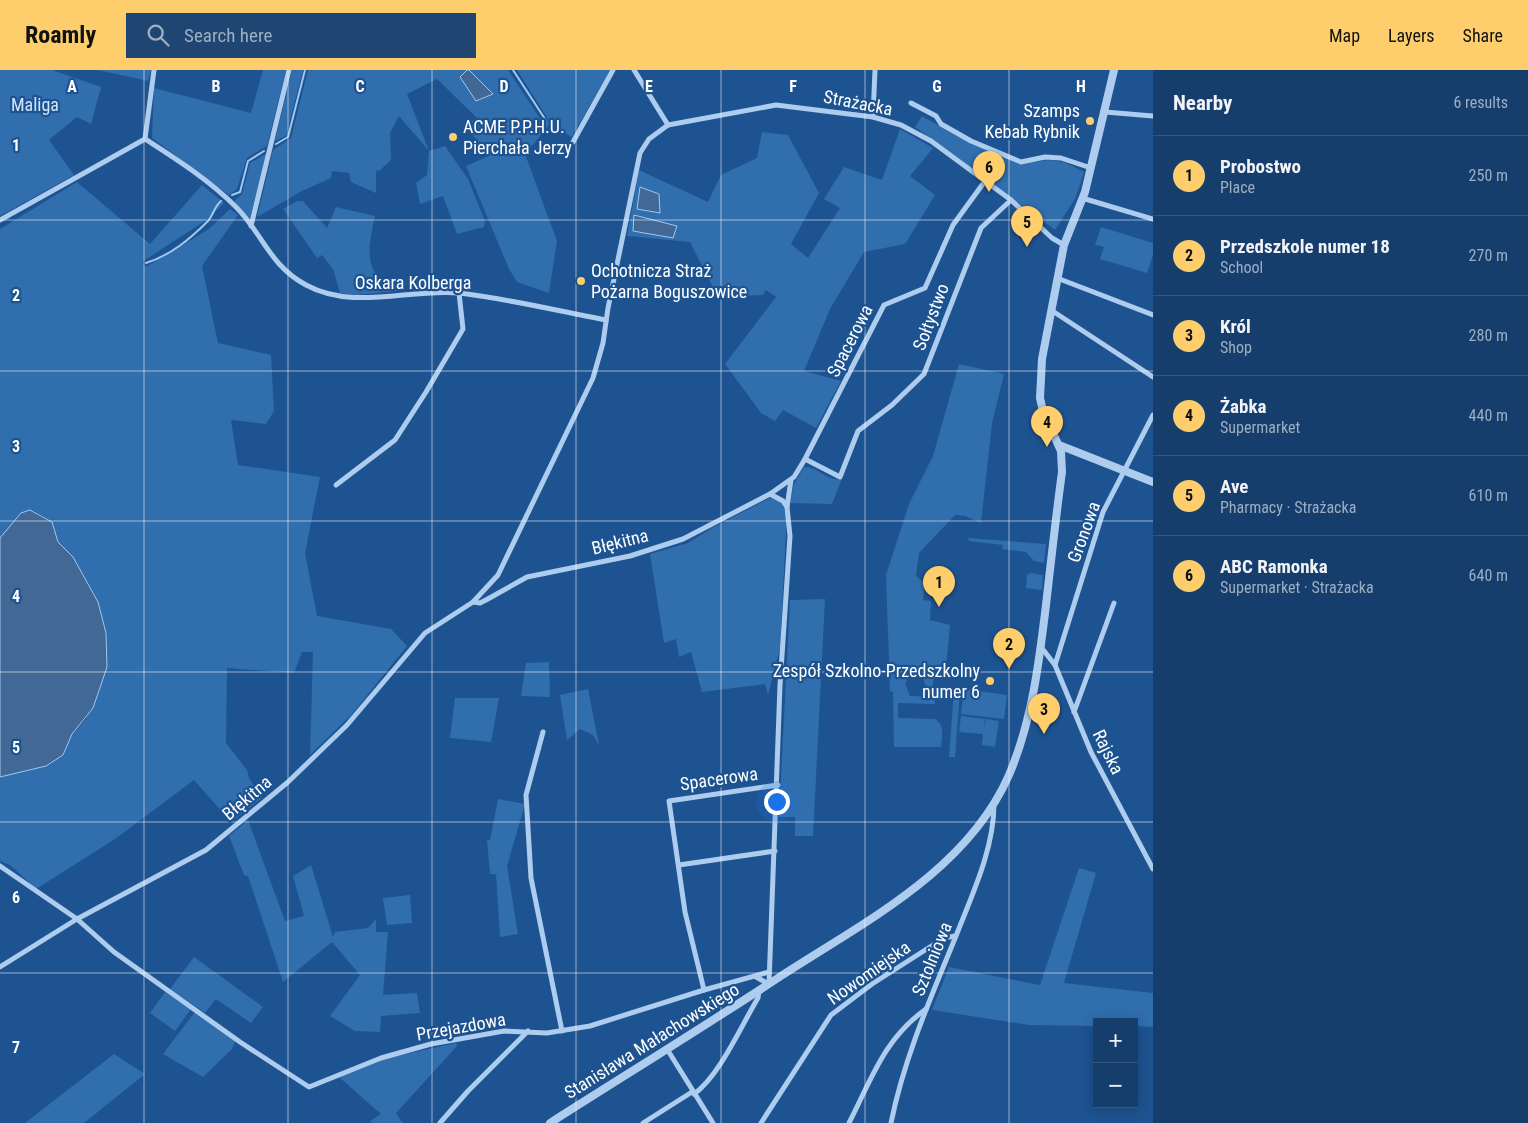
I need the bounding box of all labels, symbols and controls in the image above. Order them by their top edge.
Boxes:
search box [126,13,476,58]
text: Roamly [25,21,96,49]
icon: search [144,21,172,49]
text: Search here [184,24,272,47]
text: Map [1329,25,1360,46]
text: Layers [1388,25,1435,46]
text: Share [1463,25,1503,46]
text: A [67,77,77,96]
text: B [212,77,221,96]
text: C [355,77,365,96]
text: D [499,77,509,96]
text: E [645,77,653,96]
text: F [789,77,797,96]
text: G [932,77,942,96]
text: H [1076,77,1086,96]
street label: Strażacka [822,86,894,119]
text: Nearby [1173,91,1232,115]
text: 6 results [1453,93,1508,112]
park label: Maliga [11,94,59,115]
place label: Szamps Kebab Rybnik [985,100,1080,142]
marker: Szamps Kebab Rybnik [1084,115,1096,127]
place label: ACME P.P.H.U. Pierchała Jerzy [463,116,572,158]
marker: ACME P.P.H.U. Pierchała Jerzy [447,131,459,143]
text: 1 [12,136,20,155]
pin: 6 [973,151,1005,192]
text: Probostwo [1220,155,1301,178]
text: 1 [1185,166,1193,185]
text: 250 m [1469,166,1508,185]
text: Place [1220,178,1255,197]
pin: 5 [1011,206,1043,247]
text: Przedszkole numer 18 [1220,235,1390,258]
text: 2 [1185,246,1193,265]
text: 270 m [1469,246,1508,265]
text: School [1220,258,1263,277]
place label: Ochotnicza Straż Pożarna Boguszowice [591,260,747,302]
street label: Oskara Kolberga [355,272,471,293]
marker: Ochotnicza Straż Pożarna Boguszowice [575,275,587,287]
street label: Sołtystwo [908,280,953,353]
text: 2 [12,286,20,305]
street label: Spacerowa [822,301,877,380]
text: Król [1220,315,1251,338]
text: 3 [1185,326,1193,345]
text: 280 m [1469,326,1508,345]
text: Shop [1220,338,1252,357]
text: Żabka [1220,395,1266,418]
pin: 4 [1031,406,1063,447]
text: 4 [1185,406,1193,425]
text: 440 m [1469,406,1508,425]
text: Supermarket [1220,418,1300,437]
text: 3 [12,437,20,456]
text: Ave [1220,475,1248,498]
text: 5 [1185,486,1193,505]
text: 610 m [1469,486,1508,505]
text: Pharmacy · Strażacka [1220,498,1356,517]
street label: Gronowa [1063,499,1104,565]
street label: Błękitna [589,524,650,559]
text: ABC Ramonka [1220,555,1328,578]
pin: 1 [923,566,955,607]
text: 6 [1185,566,1193,585]
text: 640 m [1469,566,1508,585]
text: Supermarket · Strażacka [1220,578,1374,597]
text: 4 [12,587,20,606]
pin: 2 [993,628,1025,669]
place label: Zespół Szkolno-Przedszkolny numer 6 [773,660,980,702]
marker: Zespół Szkolno-Przedszkolny numer 6 [984,675,996,687]
pin: 3 [1028,693,1060,734]
street label: Rajska [1089,726,1128,778]
text: 5 [12,738,20,757]
street label: Spacerowa [679,763,759,794]
street label: Błękitna [218,771,276,824]
your location [764,789,790,815]
text: 6 [12,888,20,907]
street label: Sztolniowa [907,919,956,999]
street label: Nowomiejska [823,936,914,1009]
street label: Stanisława Małachowskiego [561,978,743,1103]
street label: Przejazdowa [415,1008,507,1045]
map controls [1093,1018,1138,1108]
button: + [1093,1018,1138,1063]
text: 7 [12,1038,20,1057]
button: − [1093,1063,1138,1108]

